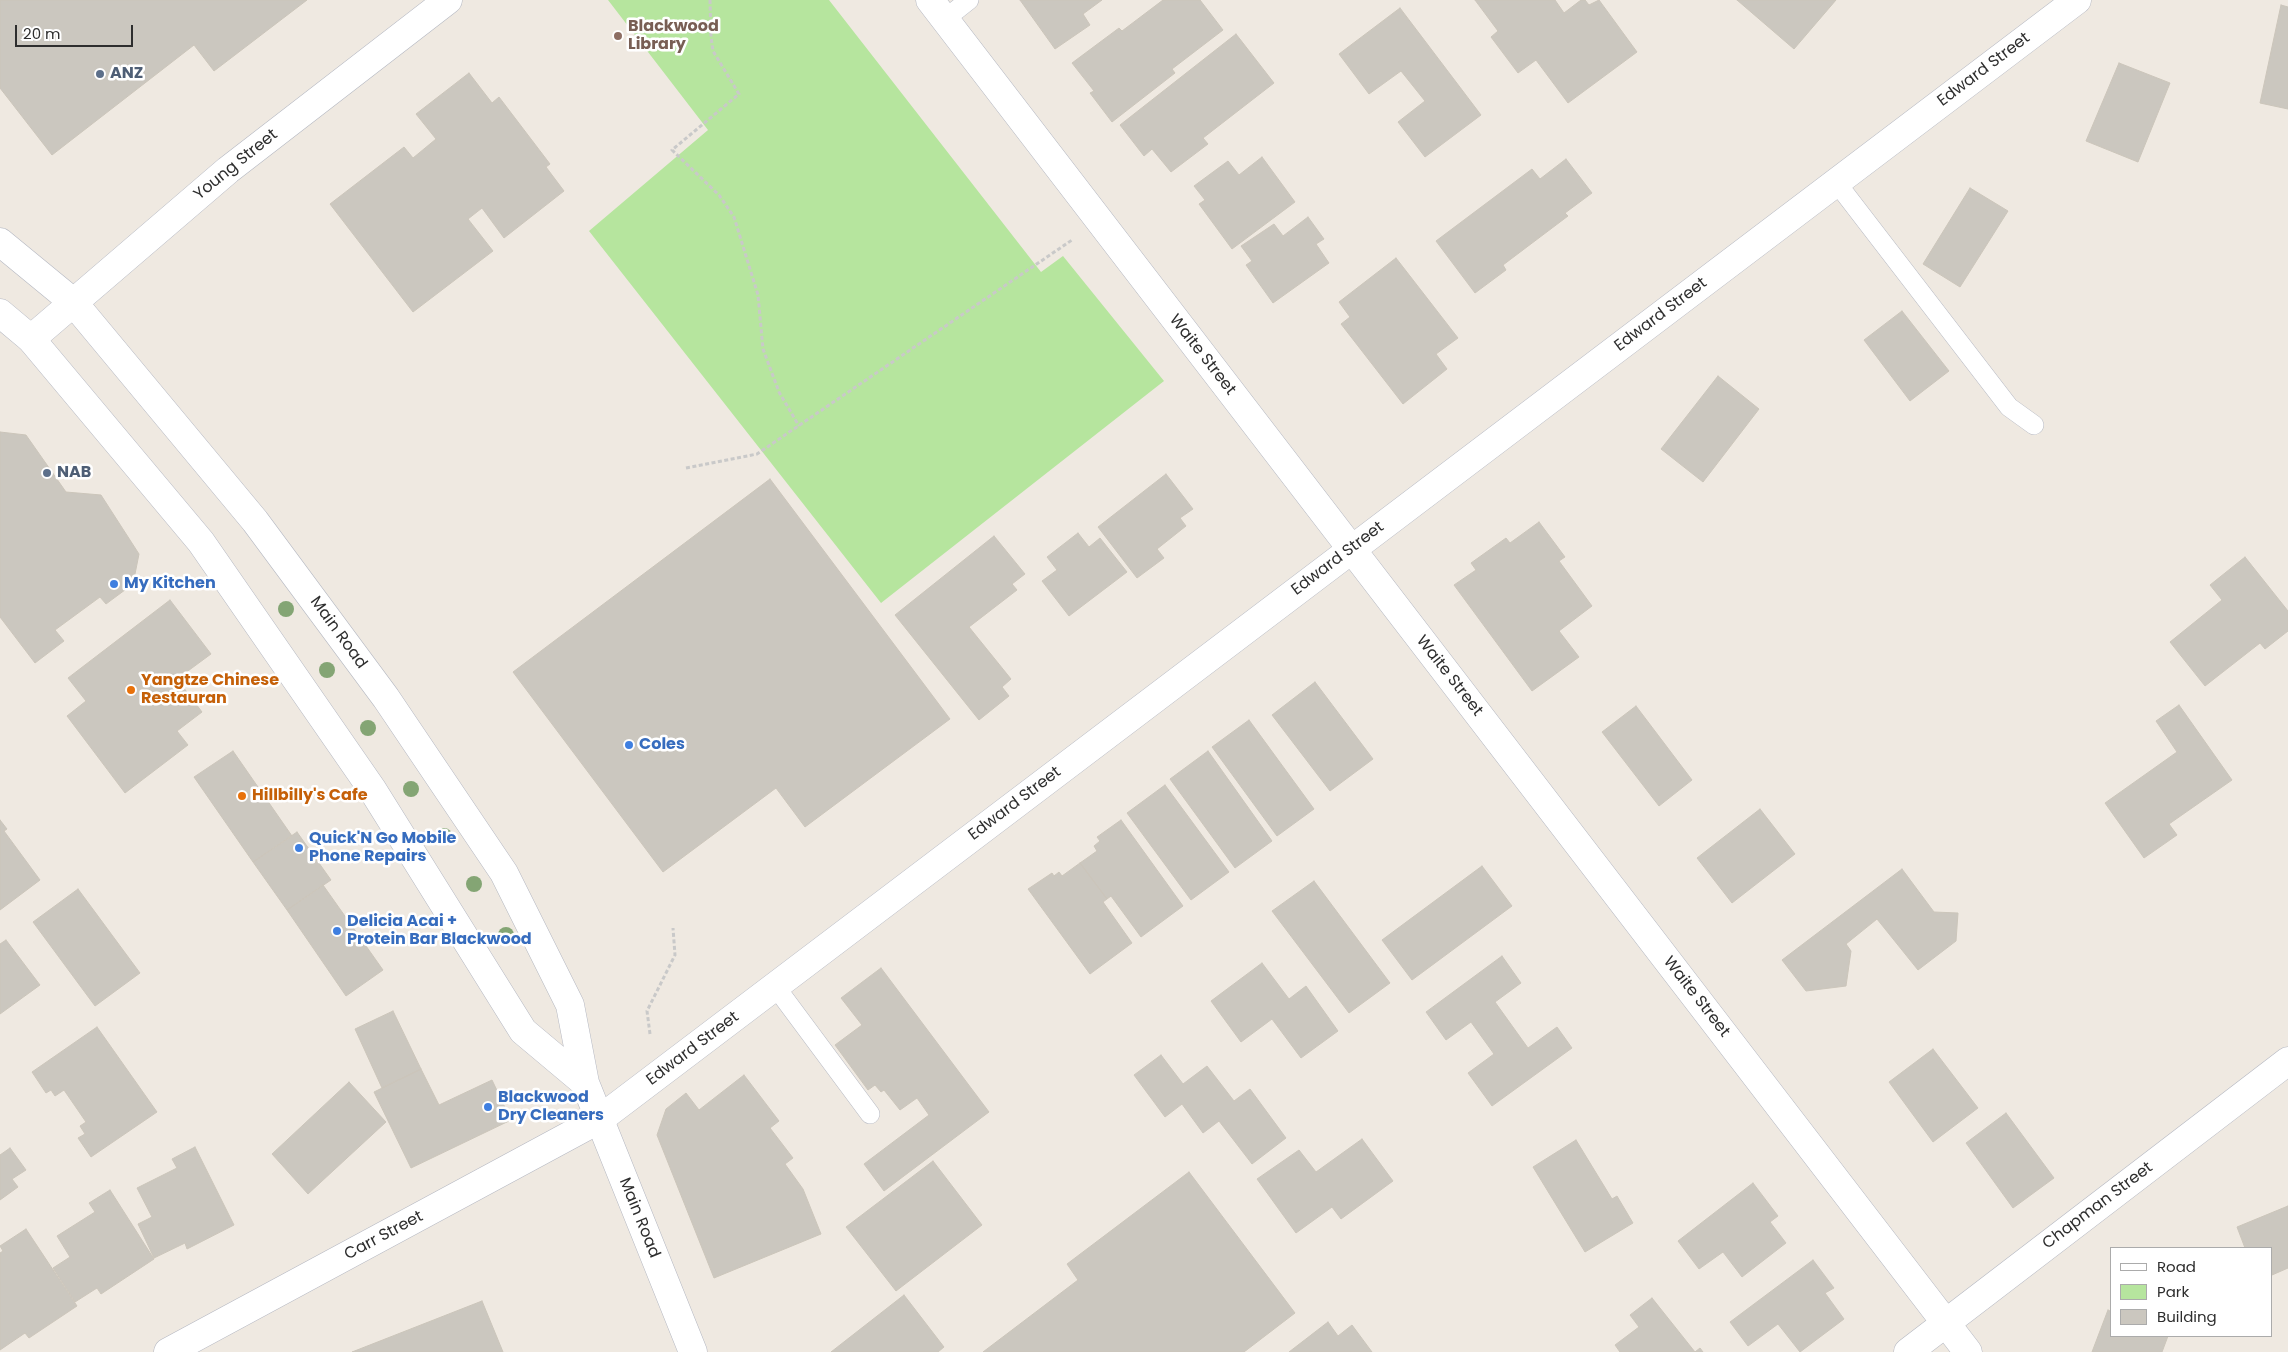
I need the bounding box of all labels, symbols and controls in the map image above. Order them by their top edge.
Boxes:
scale bar [18,15,135,47]
place label: Blackwood Library [628,17,719,55]
text: 20 m [23,23,61,44]
street label: Edward Street [1934,29,2034,111]
marker: Blackwood Library [612,30,624,42]
place label: ANZ [110,64,143,84]
marker: ANZ [94,68,106,80]
street label: Young Street [190,125,282,205]
street label: Edward Street [1611,274,1711,356]
street label: Waite Street [1165,311,1239,399]
place label: NAB [57,463,91,483]
marker: NAB [41,467,53,479]
street label: Edward Street [1288,518,1388,600]
place label: My Kitchen [124,574,216,594]
marker: My Kitchen [108,578,120,590]
street label: Main Road [305,593,371,673]
street label: Waite Street [1412,632,1486,720]
place label: Yangtze Chinese Restauran [141,671,279,709]
marker: Yangtze Chinese Restauran [125,684,137,696]
place label: Coles [639,735,685,755]
marker: Coles [623,739,635,751]
street label: Edward Street [965,763,1065,845]
place label: Hillbilly's Cafe [252,786,368,806]
marker: Hillbilly's Cafe [236,790,248,802]
place label: Quick'N Go Mobile Phone Repairs [309,829,456,867]
marker: Quick'N Go Mobile Phone Repairs [293,842,305,854]
place label: Delicia Acai + Protein Bar Blackwood [347,912,532,950]
marker: Delicia Acai + Protein Bar Blackwood [331,925,343,937]
street label: Waite Street [1659,953,1733,1041]
street label: Edward Street [643,1008,743,1090]
place label: Blackwood Dry Cleaners [498,1088,604,1126]
marker: Blackwood Dry Cleaners [482,1101,494,1113]
street label: Chapman Street [2039,1158,2157,1254]
street label: Main Road [614,1175,664,1261]
street label: Carr Street [341,1207,427,1265]
legend [2110,1247,2273,1337]
text: Road [2157,1256,2196,1277]
text: Park [2157,1281,2189,1302]
text: Building [2157,1306,2217,1327]

